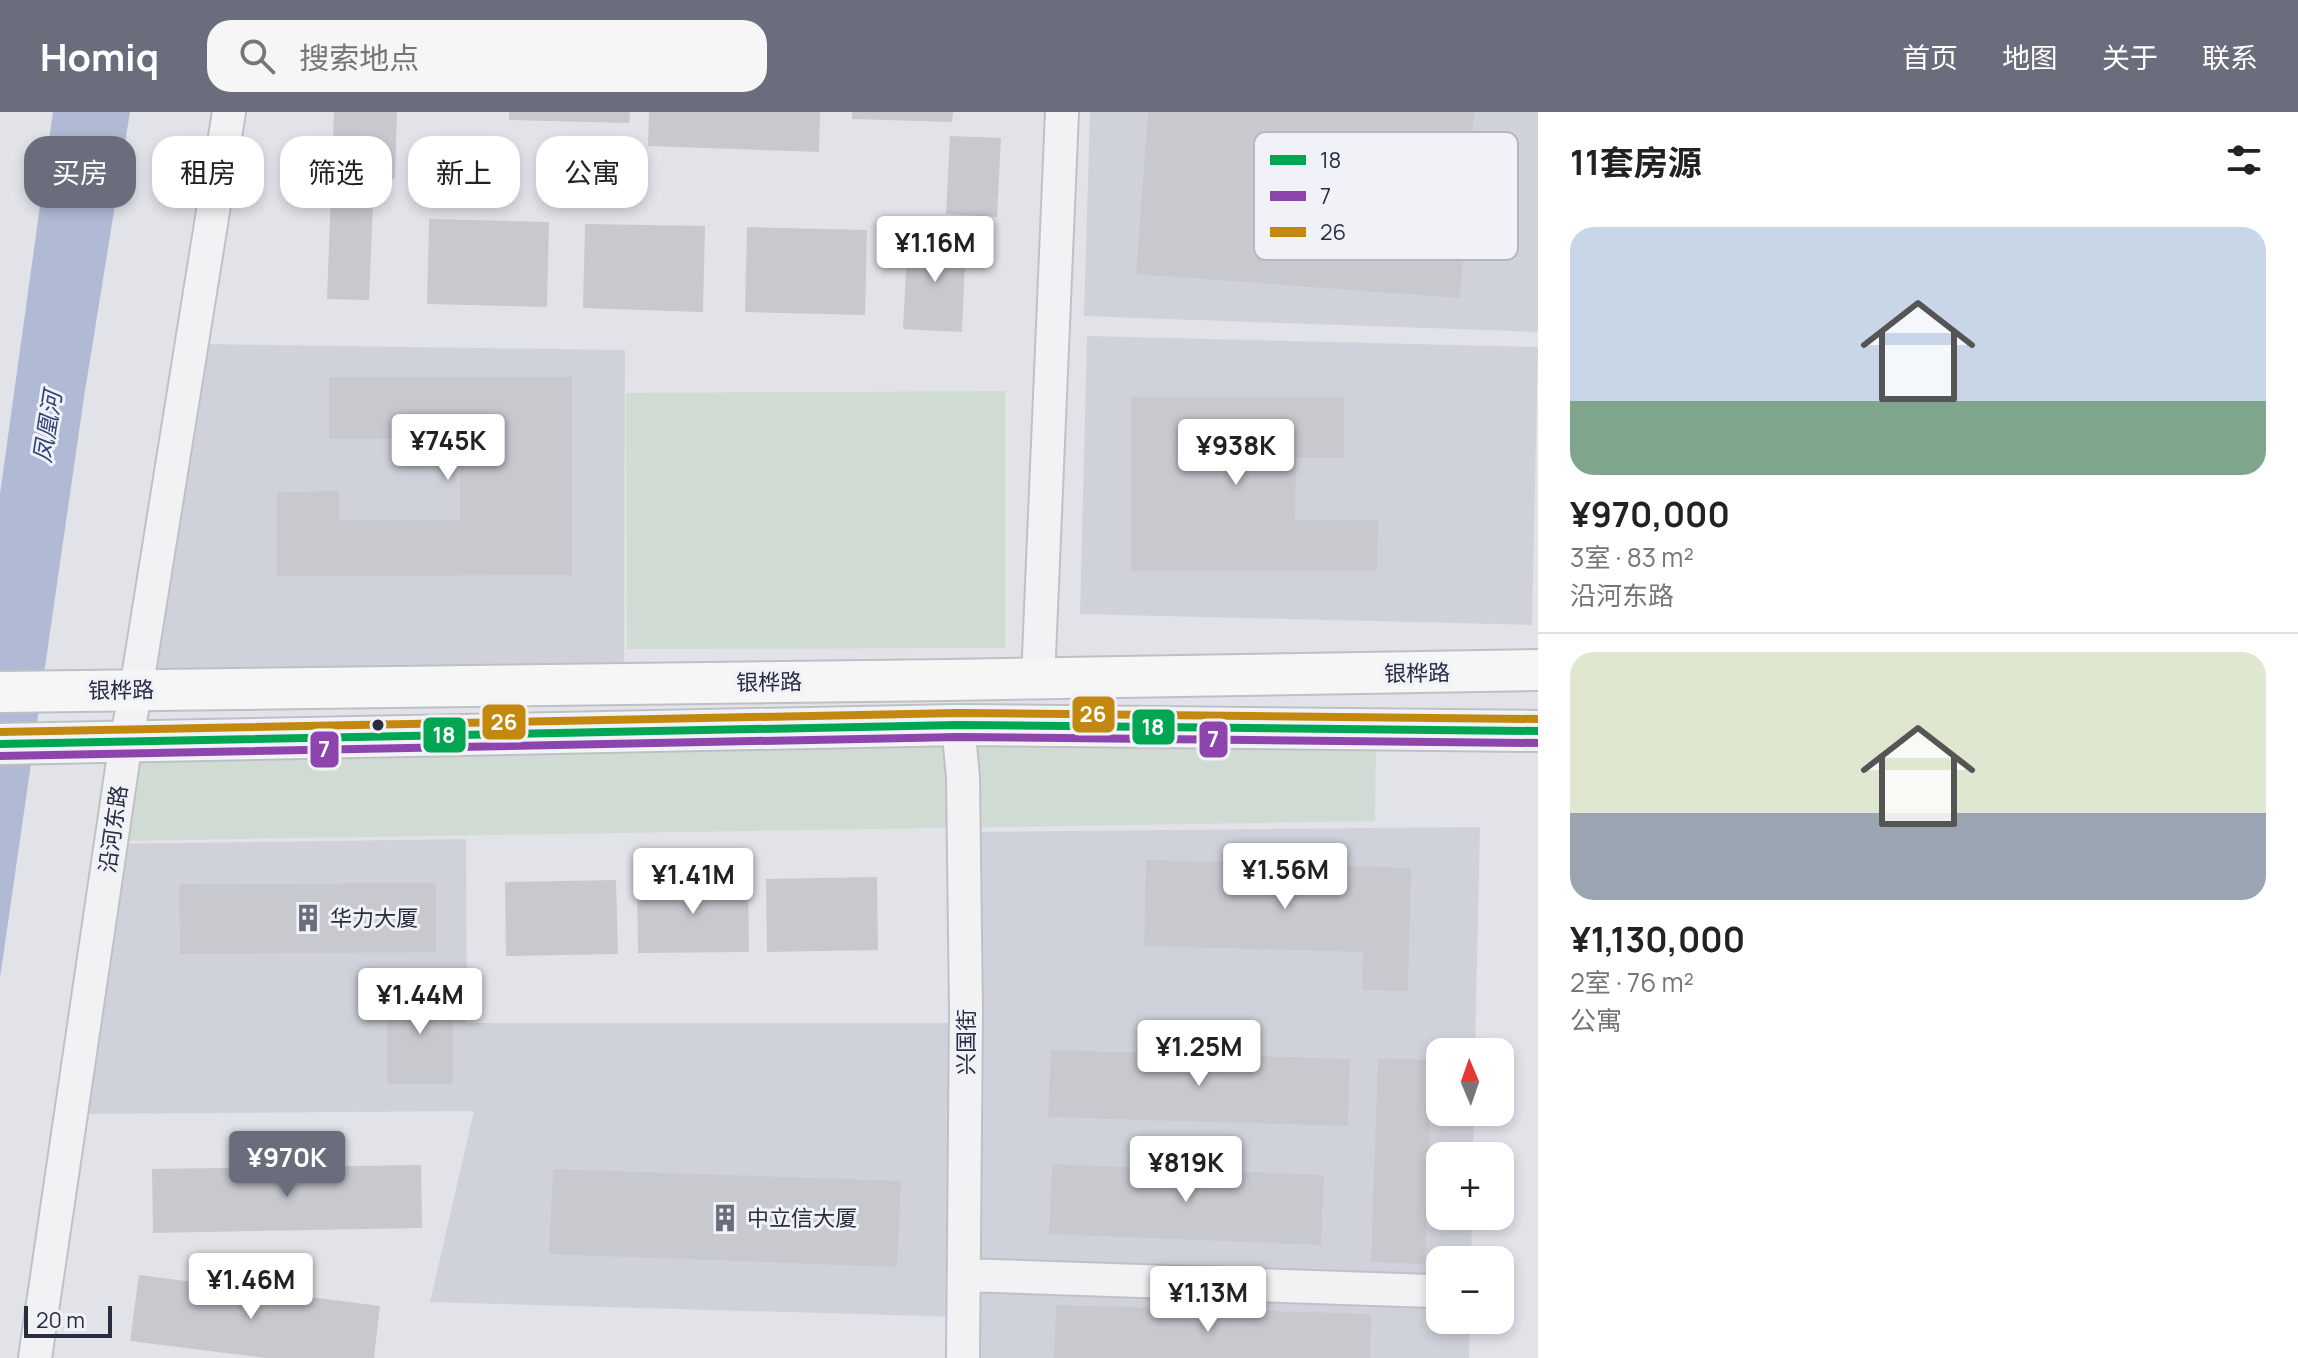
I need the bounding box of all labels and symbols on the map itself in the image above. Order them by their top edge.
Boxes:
legend [1254,132,1518,260]
text: 18 [1320,145,1341,175]
text: 7 [1320,181,1331,211]
pin: ¥1.16M [870,216,1000,284]
text: 26 [1320,217,1346,247]
water label: 凤凰河 [25,385,69,465]
pin: ¥745K [392,414,504,482]
pin: ¥938K [1180,419,1292,487]
street label: 银桦路 [1384,657,1450,689]
street label: 银桦路 [736,666,802,698]
street label: 银桦路 [88,674,154,706]
line badge: 26 [1071,695,1116,734]
text: 26 [1080,699,1106,729]
line badge: 26 [481,703,527,741]
text: 26 [491,707,517,737]
line badge: 18 [1131,708,1176,746]
text: 18 [1141,712,1165,742]
line badge: 18 [422,716,467,754]
unlabelled marker [370,717,386,733]
text: 18 [432,720,456,750]
line badge: 7 [1198,720,1229,759]
text: 7 [1207,724,1219,754]
line badge: 7 [309,730,340,769]
text: 7 [318,734,330,764]
street label: 沿河东路 [92,783,134,875]
pin: ¥1.56M [1220,843,1350,911]
pin: ¥1.41M [628,848,758,916]
building icon: 华力大厦 [293,903,323,933]
place label: 华力大厦 [330,903,418,933]
pin: ¥1.44M [355,968,485,1036]
street label: 兴国街 [951,1009,981,1075]
pin: ¥1.25M [1134,1020,1264,1088]
north arrow [1426,1038,1514,1126]
pin: ¥970K [231,1131,343,1199]
pin: ¥819K [1130,1136,1242,1204]
building icon: 中立信大厦 [710,1203,740,1233]
place label: 中立信大厦 [747,1203,857,1233]
pin: ¥1.46M [186,1253,316,1321]
pin: ¥1.13M [1143,1266,1273,1334]
scale bar [24,1302,112,1338]

